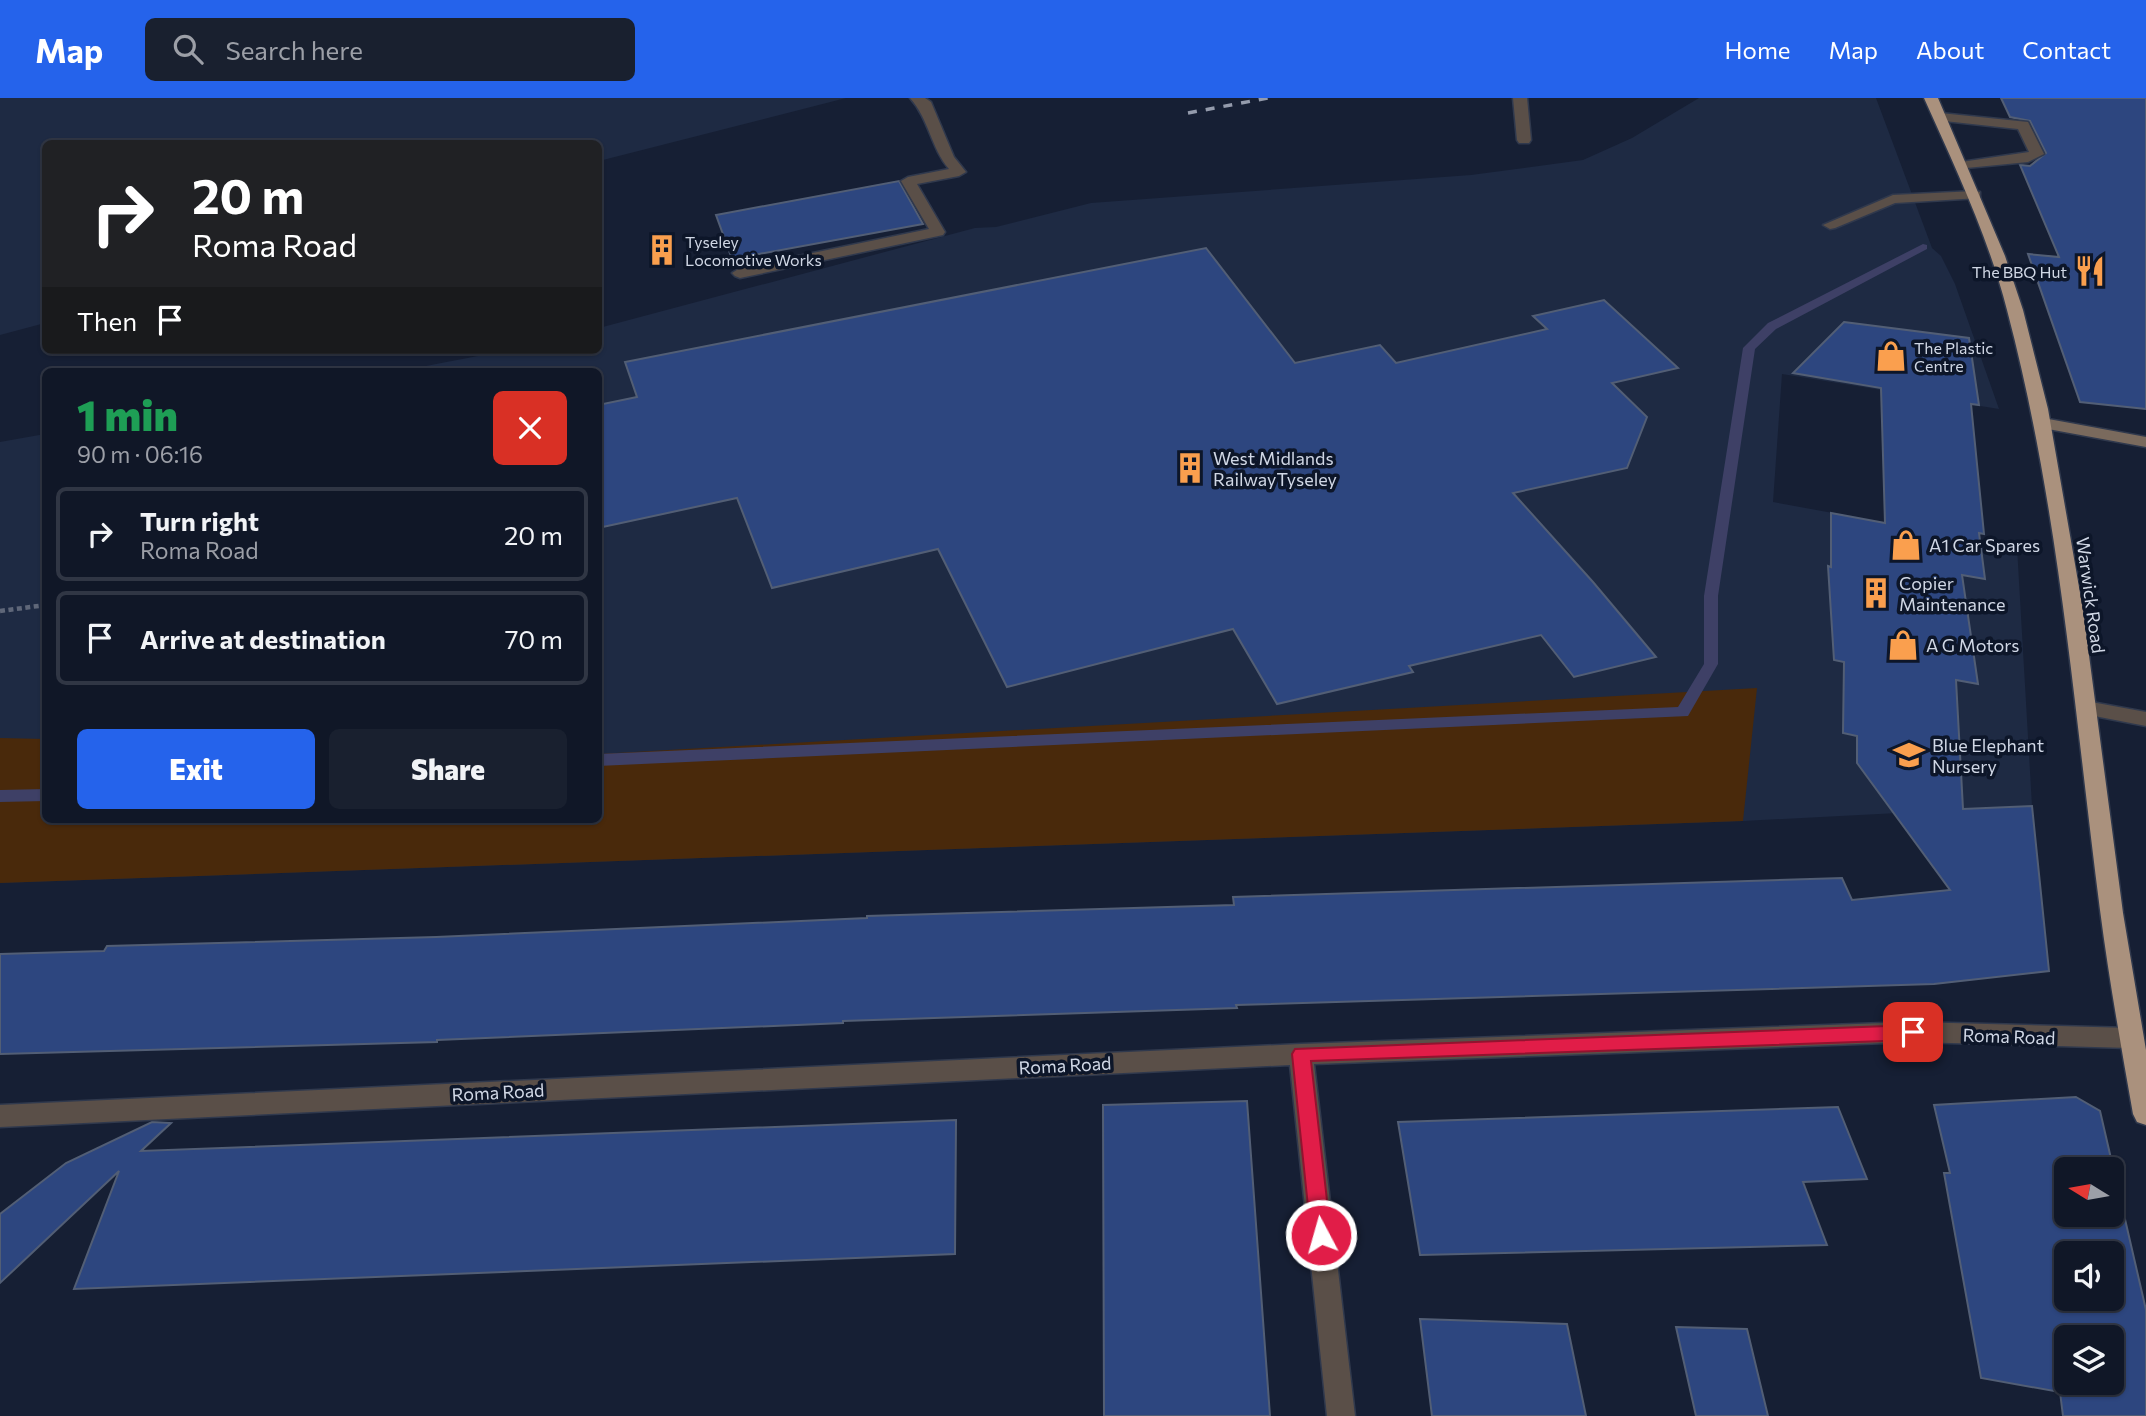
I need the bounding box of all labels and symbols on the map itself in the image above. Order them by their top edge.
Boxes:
place label: Tyseley Locomotive Works [685,232,822,269]
building icon: Tyseley Locomotive Works [645,233,679,267]
restaurant icon: The BBQ Hut [2073,254,2107,288]
place label: The BBQ Hut [1972,262,2067,281]
place label: The Plastic Centre [1914,338,1993,375]
shop icon: The Plastic Centre [1874,339,1908,373]
place label: West Midlands RailwayTyseley [1213,447,1337,490]
building icon: West Midlands RailwayTyseley [1173,451,1207,485]
shop icon: A1 Car Spares [1889,528,1923,562]
place label: A1 Car Spares [1929,534,2040,556]
street label: Warwick Road [2072,535,2110,655]
place label: Copier Maintenance [1899,572,2006,615]
building icon: Copier Maintenance [1859,576,1893,610]
shop icon: A G Motors [1886,628,1920,662]
place label: A G Motors [1926,634,2019,656]
place label: Blue Elephant Nursery [1932,734,2044,777]
school or university icon: Blue Elephant Nursery [1892,738,1926,772]
pin [1883,1002,1943,1062]
street label: Roma Road [1962,1023,2056,1049]
street label: Roma Road [1018,1052,1112,1078]
street label: Roma Road [451,1079,545,1105]
north arrow [2054,1157,2124,1227]
position arrow [1284,1198,1358,1272]

